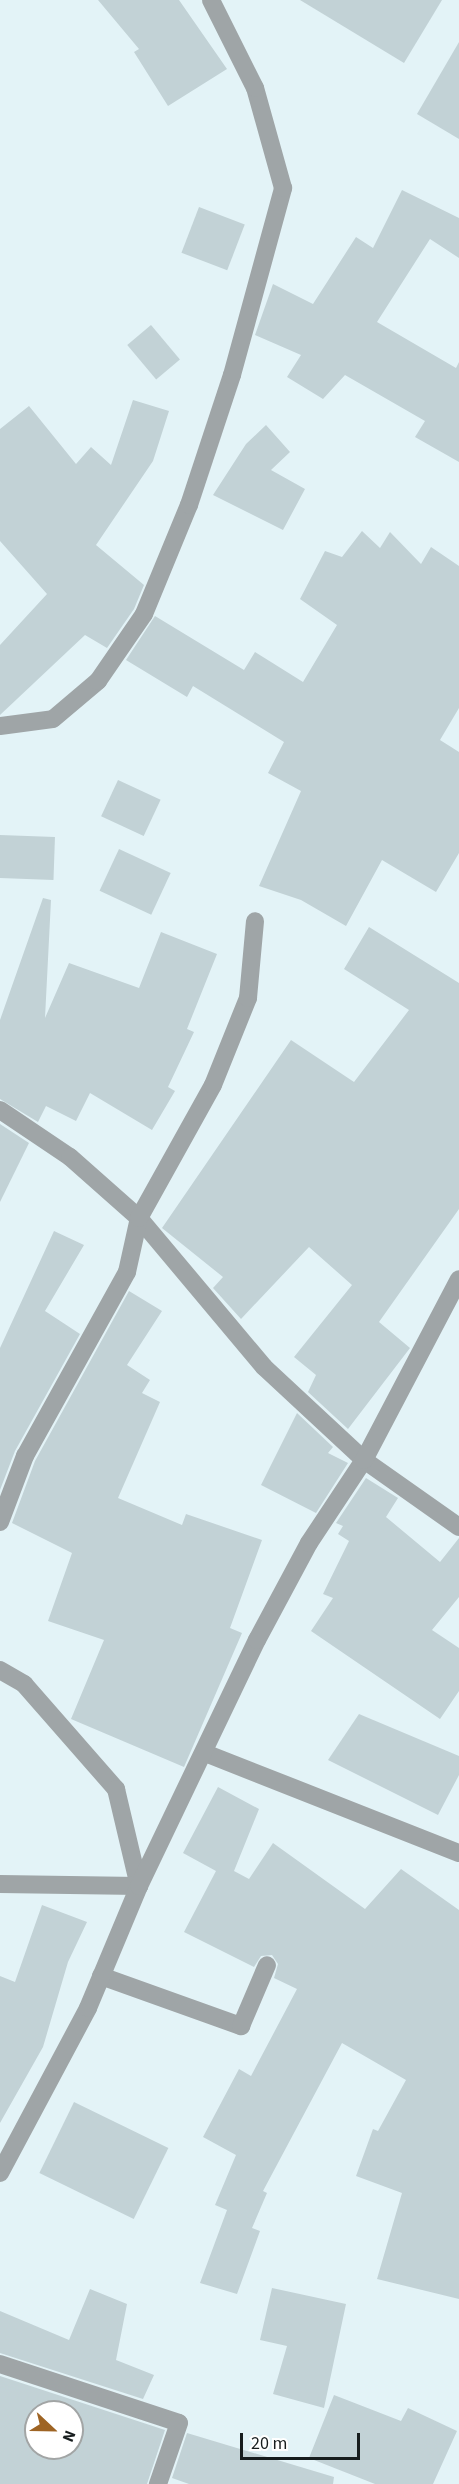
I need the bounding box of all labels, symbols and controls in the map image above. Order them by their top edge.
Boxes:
north arrow [24,2400,84,2460]
scale bar [243,2421,363,2459]
text: N [57,2427,81,2445]
text: 20 m [251,2431,287,2456]

